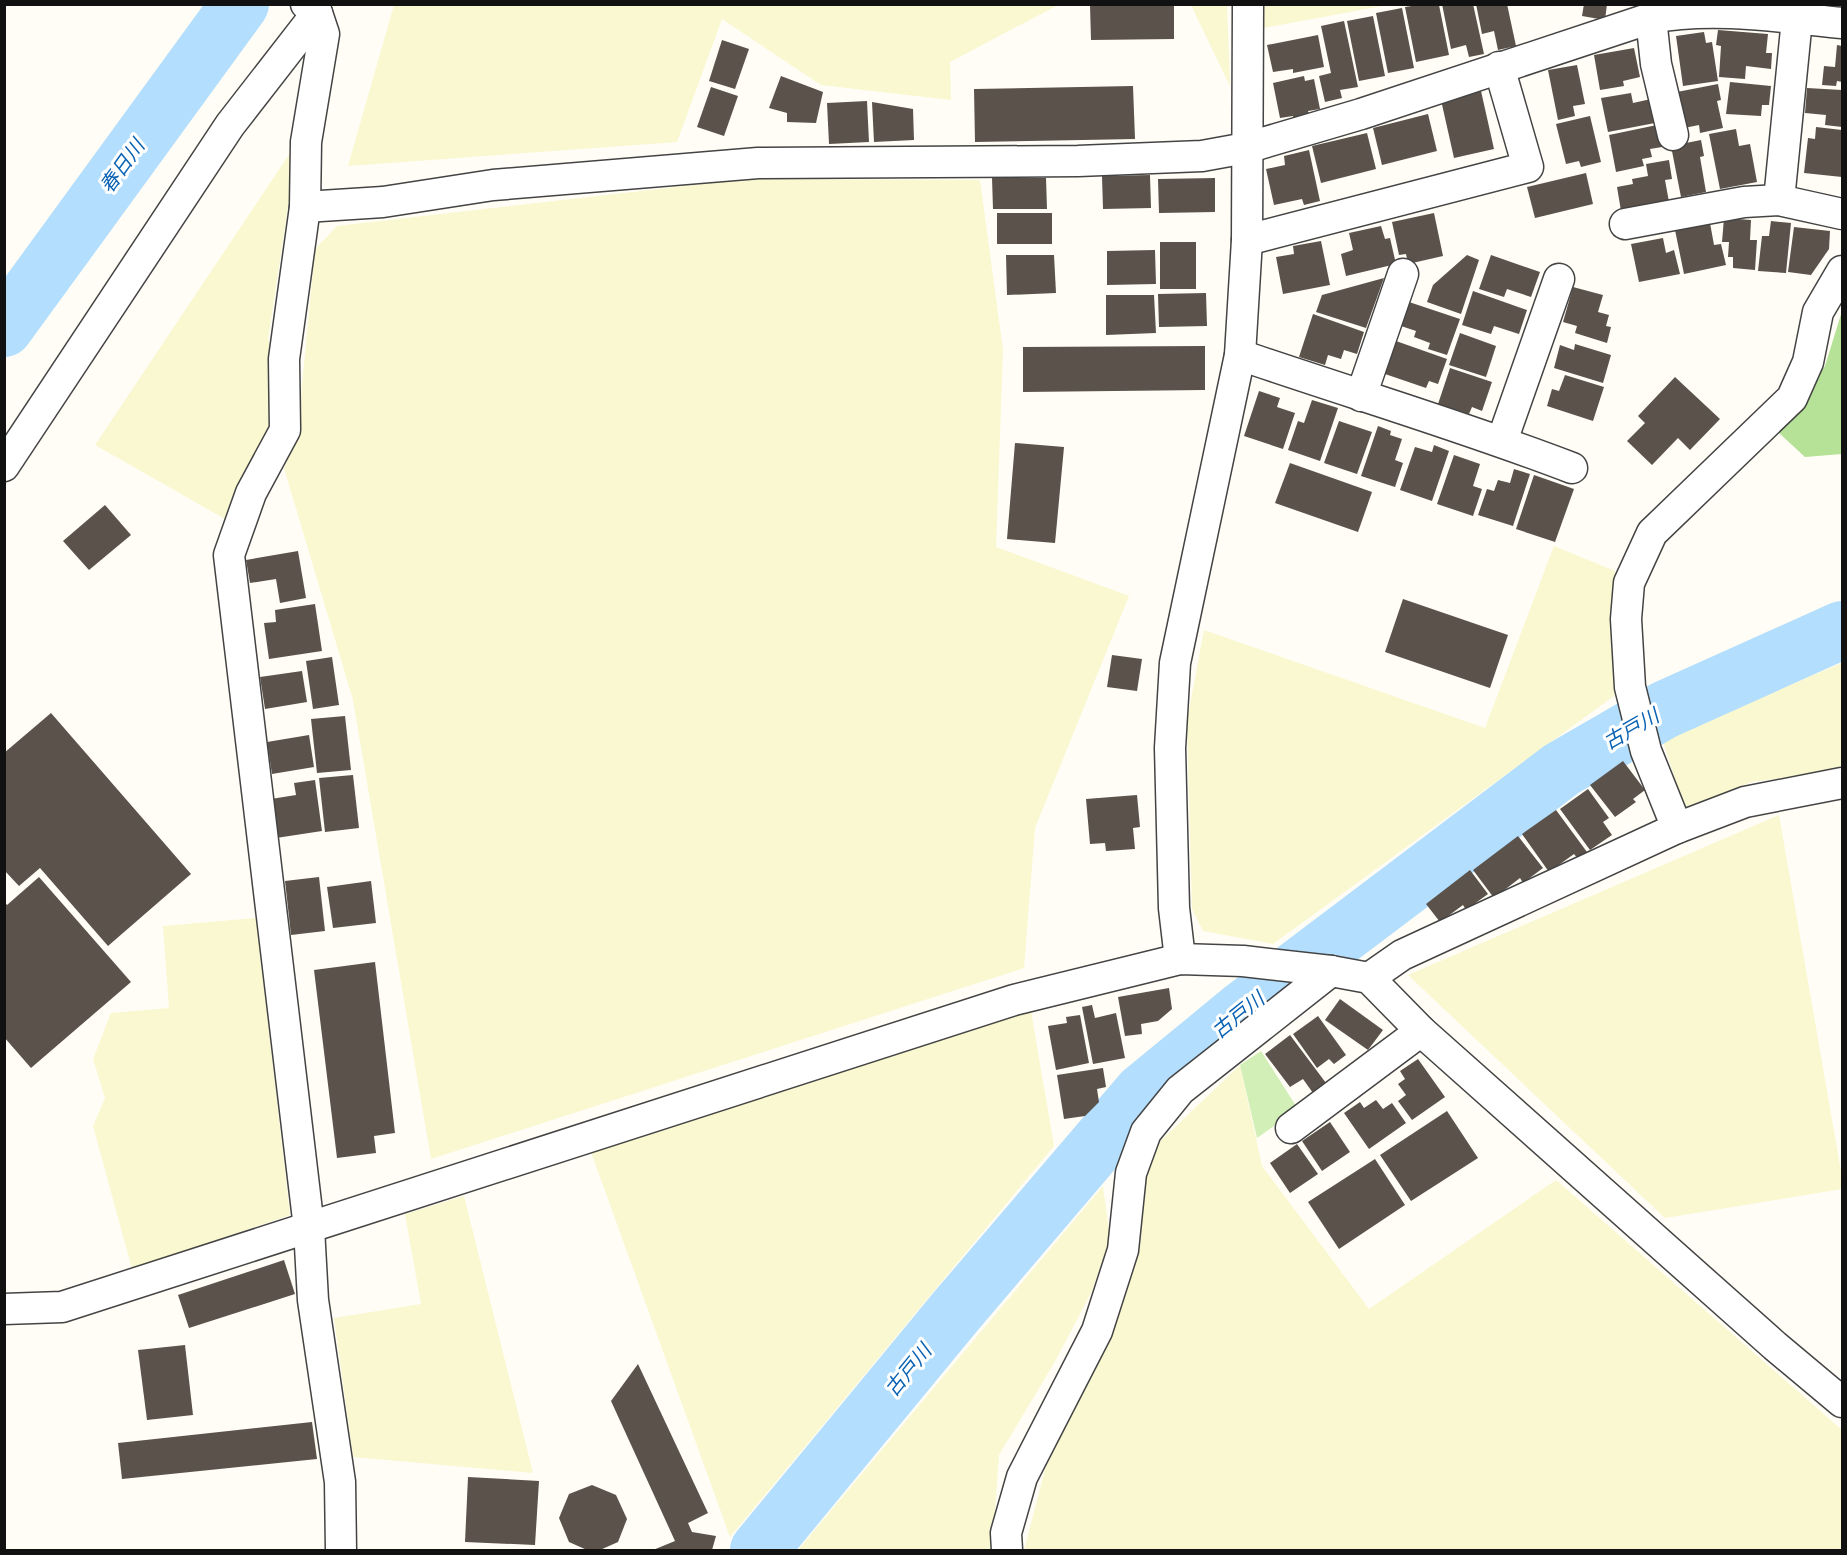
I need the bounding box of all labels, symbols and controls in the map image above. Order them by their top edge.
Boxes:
water label: 春日川 [91,131,151,198]
water label: 古戸川 [1597,699,1665,755]
water label: 古戸川 [1205,982,1271,1044]
water label: 古戸川 [877,1335,938,1401]

